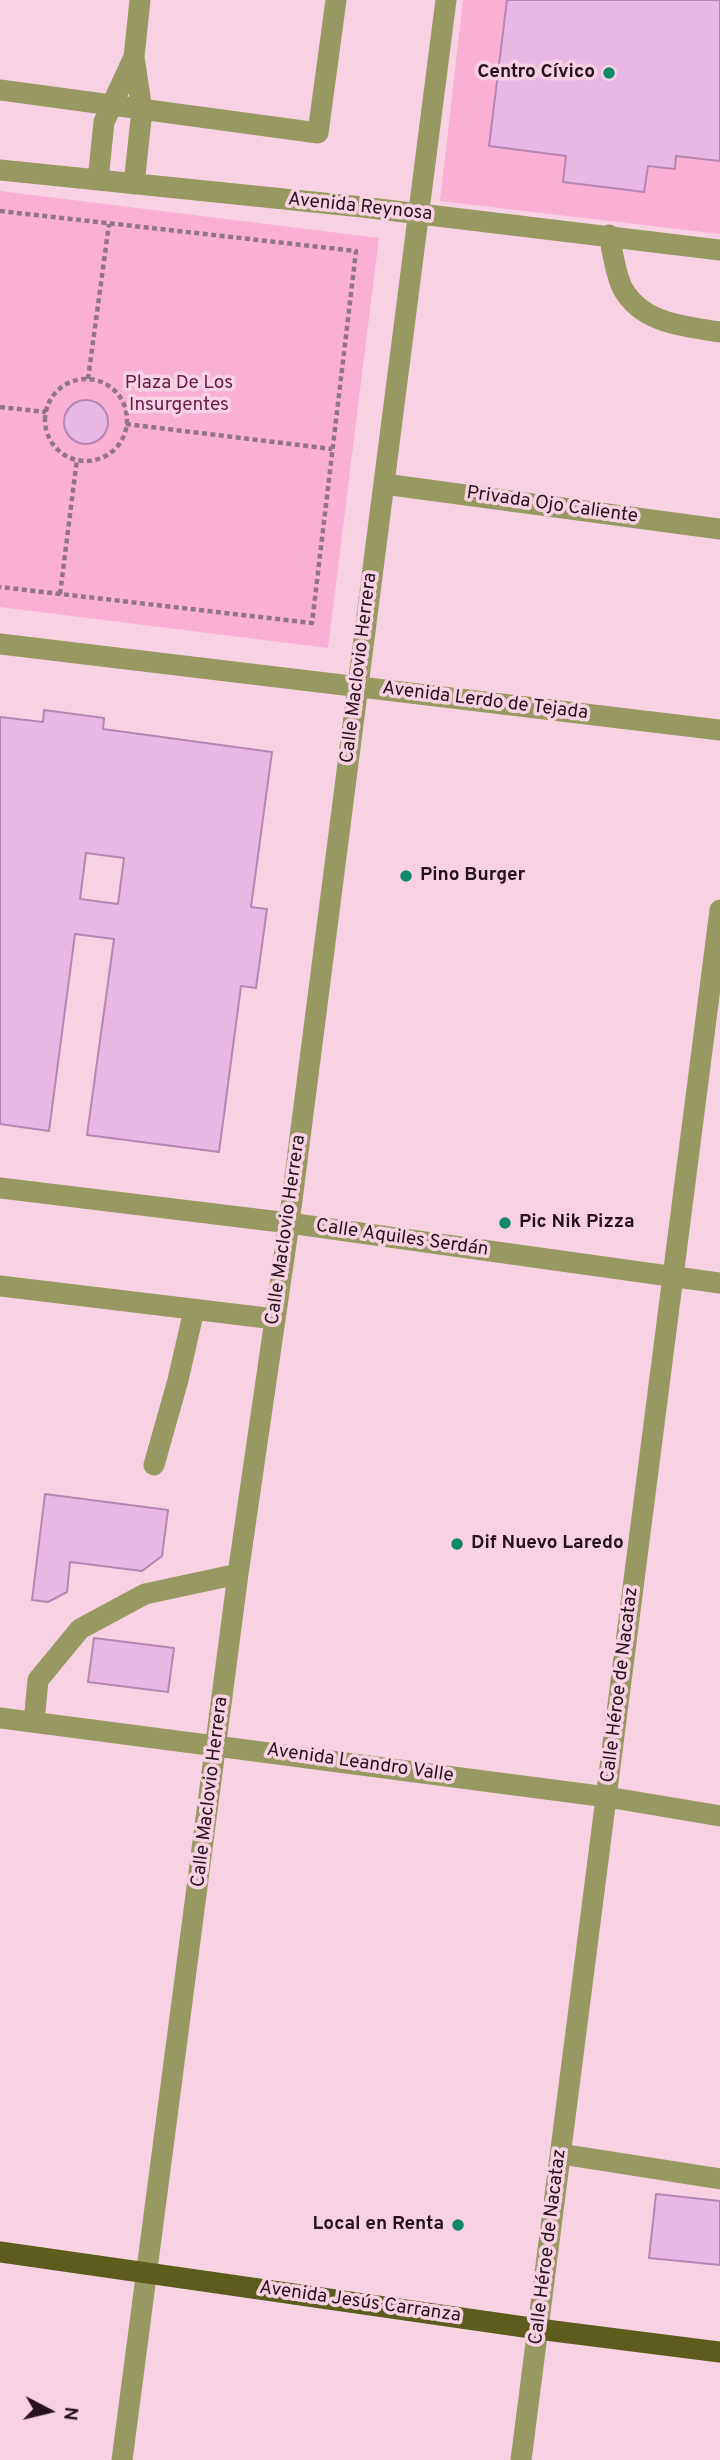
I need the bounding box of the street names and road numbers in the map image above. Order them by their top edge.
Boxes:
street label: Avenida Reynosa [287,189,433,227]
street label: Privada Ojo Caliente [465,483,639,529]
street label: Calle Maclovio Herrera [337,571,383,765]
street label: Avenida Lerdo de Tejada [381,678,589,726]
street label: Calle Maclovio Herrera [262,1133,312,1327]
street label: Calle Aquiles Serdán [314,1216,490,1262]
street label: Calle Héroe de Nacataz [598,1586,644,1784]
street label: Calle Maclovio Herrera [188,1695,234,1889]
street label: Avenida Leandro Valle [265,1740,455,1788]
street label: Calle Héroe de Nacataz [526,2148,572,2346]
street label: Avenida Jesús Carranza [258,2278,462,2328]

